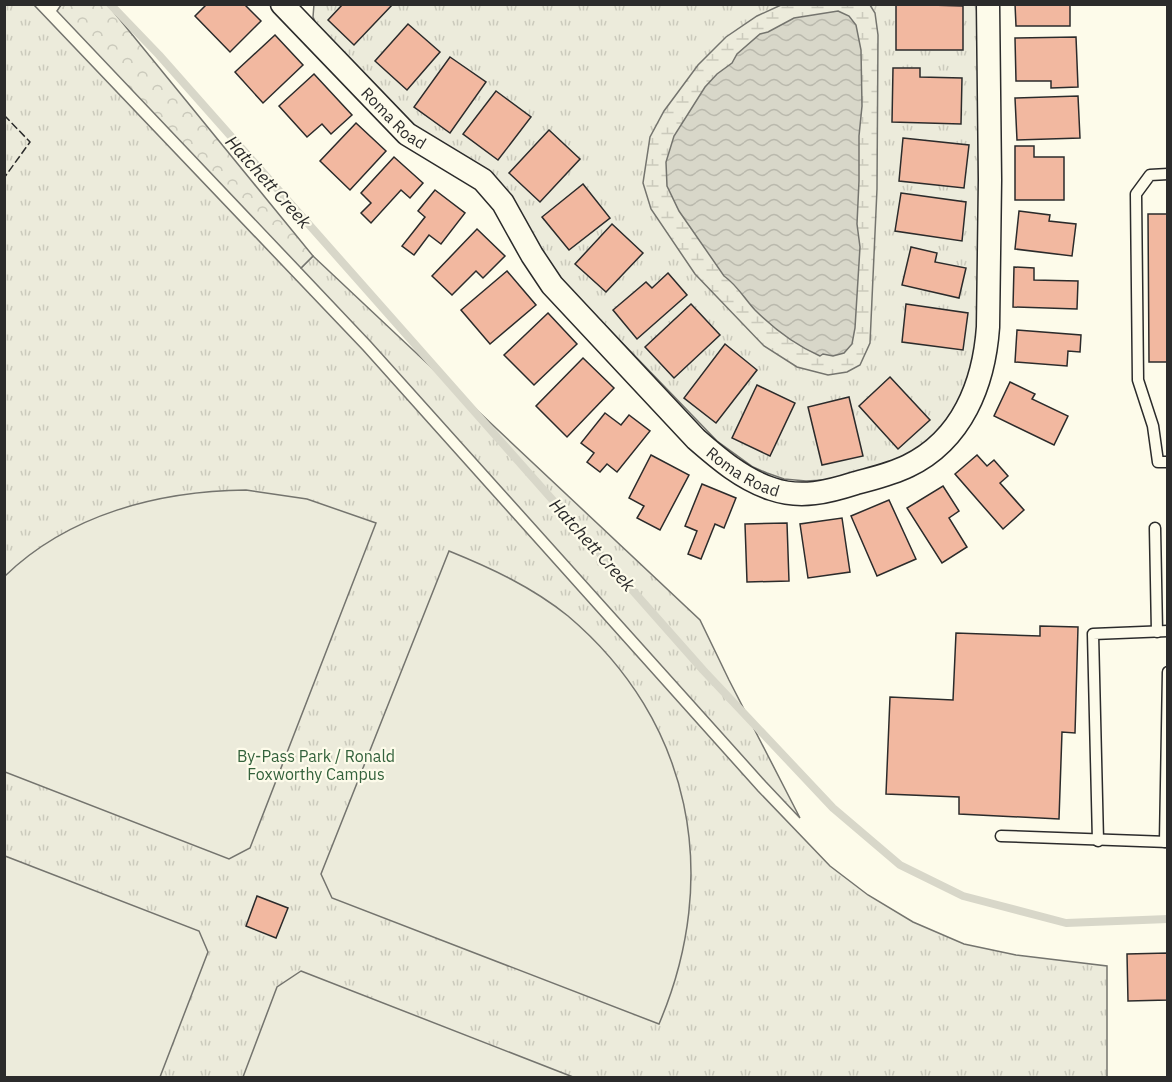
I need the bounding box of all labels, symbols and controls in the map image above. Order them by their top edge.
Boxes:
street label: Roma Road [357,83,430,153]
water label: Hatchett Creek [221,130,317,233]
street label: Roma Road [702,442,782,501]
water label: Hatchett Creek [545,493,641,596]
park label: By-Pass Park / Ronald Foxworthy Campus [237,746,395,784]

